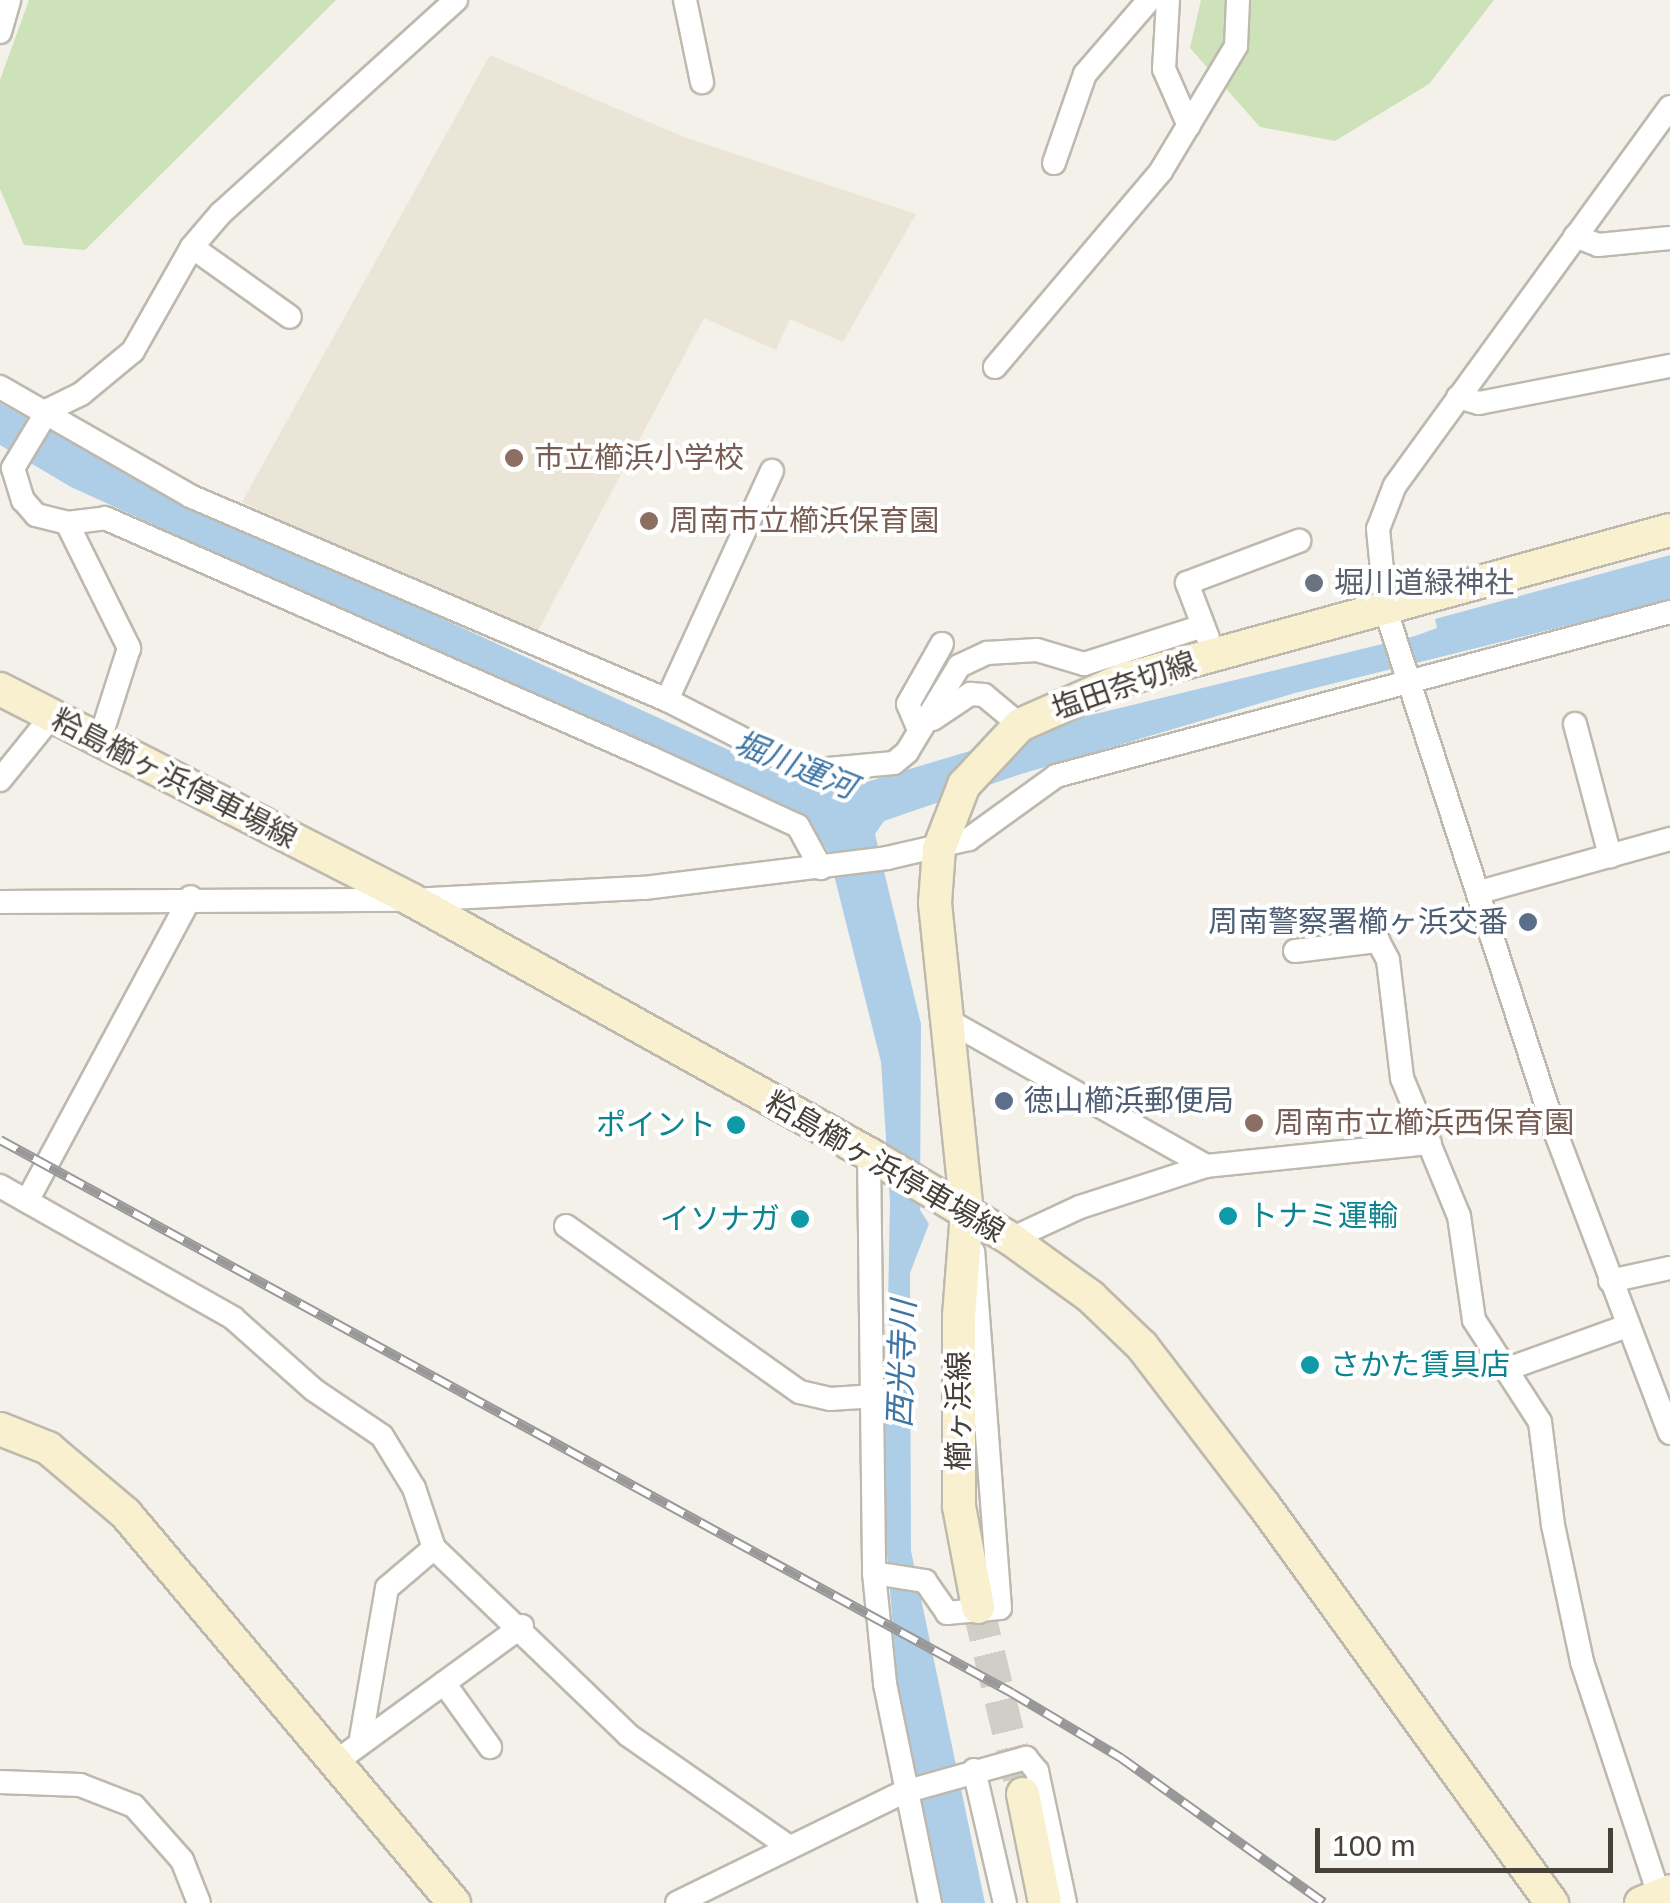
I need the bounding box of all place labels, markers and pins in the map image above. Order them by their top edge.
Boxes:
place label: 市立櫛浜小学校 [534,440,744,476]
marker: 市立櫛浜小学校 [503,447,525,469]
place label: 周南市立櫛浜保育園 [669,503,939,539]
marker: 周南市立櫛浜保育園 [638,510,660,532]
place label: 堀川道緑神社 [1334,565,1514,601]
marker: 堀川道緑神社 [1303,572,1325,594]
place label: 周南警察署櫛ヶ浜交番 [1208,904,1508,940]
marker: 周南警察署櫛ヶ浜交番 [1517,911,1539,933]
place label: 徳山櫛浜郵便局 [1024,1083,1234,1119]
marker: 徳山櫛浜郵便局 [993,1090,1015,1112]
place label: 周南市立櫛浜西保育園 [1274,1105,1574,1141]
place label: ポイント [596,1107,716,1143]
marker: 周南市立櫛浜西保育園 [1243,1112,1265,1134]
marker: ポイント [725,1114,747,1136]
place label: トナミ運輸 [1248,1198,1398,1234]
place label: イソナガ [660,1201,780,1237]
marker: トナミ運輸 [1217,1205,1239,1227]
marker: イソナガ [789,1208,811,1230]
place label: さかた賃具店 [1330,1347,1510,1383]
marker: さかた賃具店 [1299,1354,1321,1376]

